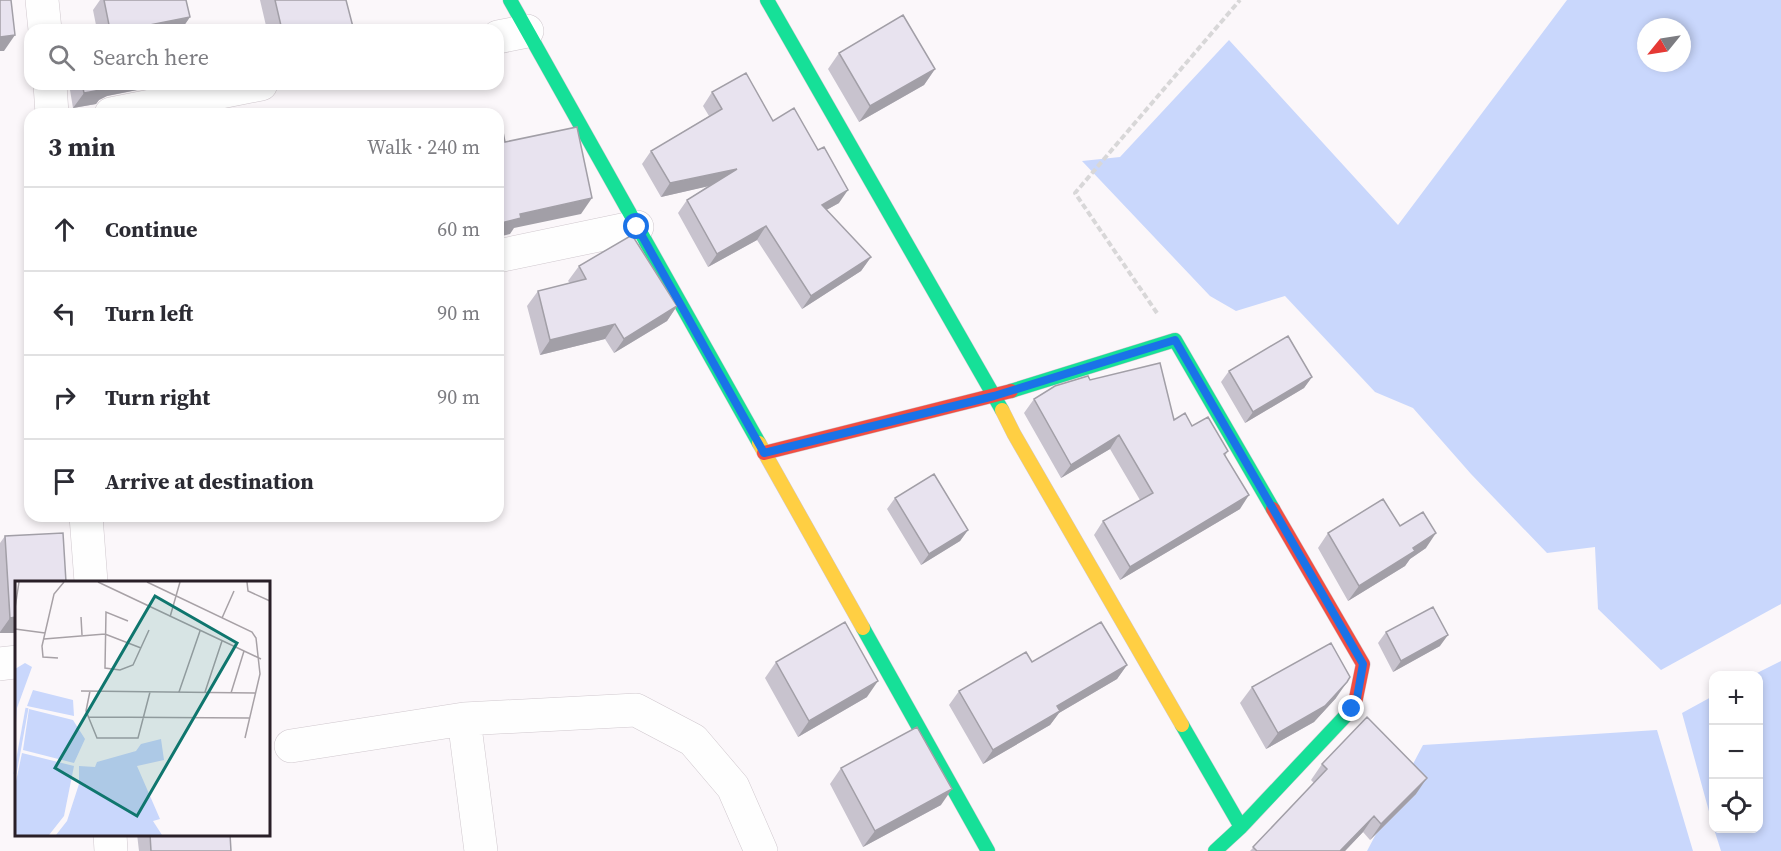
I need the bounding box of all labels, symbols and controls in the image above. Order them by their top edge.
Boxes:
north arrow [1637,18,1691,72]
search box [24,24,504,90]
icon: search [45,41,78,74]
text: Search here [93,42,209,72]
text: 3 min [48,129,115,165]
text: Walk · 240 m [367,133,480,161]
icon: ahead [48,213,81,246]
route start [623,213,649,239]
text: Continue [105,214,198,244]
text: 60 m [437,215,480,243]
icon: left [48,297,81,330]
text: Turn left [105,298,193,328]
text: 90 m [437,299,480,327]
icon: right [48,381,81,414]
text: Turn right [105,382,210,412]
text: 90 m [437,383,480,411]
icon: arrive [48,465,81,498]
text: Arrive at destination [105,466,314,496]
inset map [15,581,270,836]
map controls [1709,671,1763,833]
button: + [1709,671,1763,725]
route end [1338,695,1364,721]
button: − [1709,725,1763,779]
button: locate [1709,779,1763,833]

